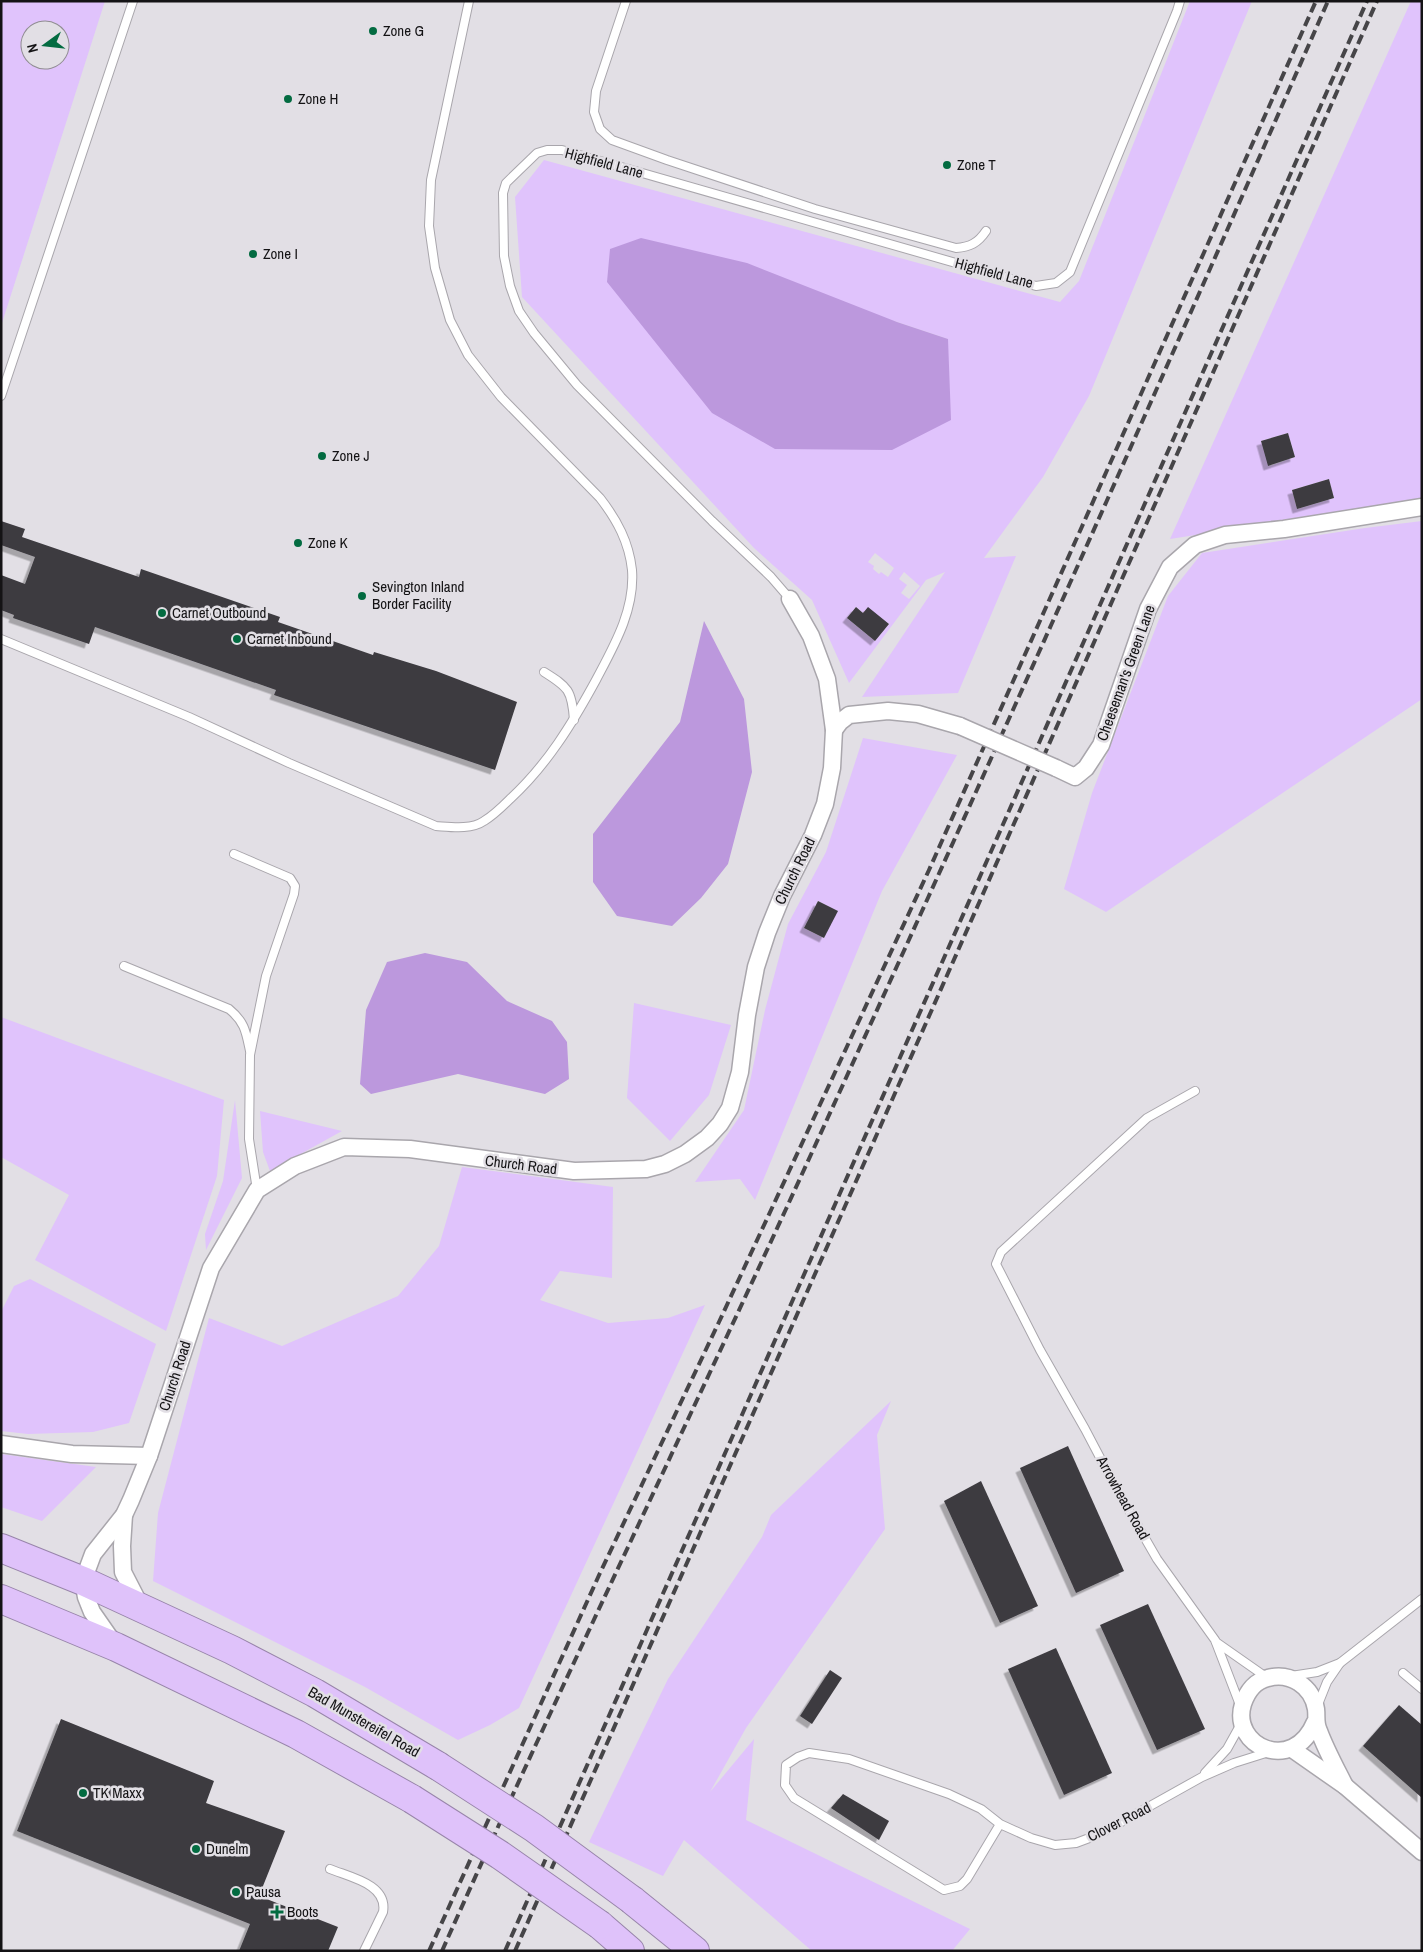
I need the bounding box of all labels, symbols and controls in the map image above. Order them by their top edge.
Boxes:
north arrow [20,20,70,70]
place label: Zone G [383,20,424,41]
marker: Zone G [367,25,379,37]
text: N [23,42,42,55]
place label: Zone H [298,88,338,109]
marker: Zone H [282,93,294,105]
street label: Highfield Lane [563,142,646,183]
place label: Zone T [957,154,996,175]
marker: Zone T [941,159,953,171]
place label: Zone I [263,243,298,264]
marker: Zone I [247,248,259,260]
street label: Highfield Lane [953,252,1036,293]
place label: Zone J [332,445,370,466]
marker: Zone J [316,450,328,462]
place label: Zone K [308,532,348,553]
marker: Zone K [292,537,304,549]
place label: Sevington Inland Border Facility [372,576,464,614]
marker: Sevington Inland Border Facility [356,590,368,602]
place label: Carnet Outbound [172,602,266,623]
street label: Cheeseman's Green Lane [1091,602,1160,744]
marker: Carnet Outbound [156,607,168,619]
place label: Carnet Inbound [247,628,332,649]
marker: Carnet Inbound [231,633,243,645]
street label: Church Road [769,834,820,908]
street label: Church Road [484,1150,558,1179]
street label: Church Road [153,1338,196,1414]
street label: Arrowhead Road [1091,1451,1155,1543]
street label: Bad Munstereifel Road [305,1681,424,1762]
place label: TK Maxx [93,1782,142,1803]
marker: TK Maxx [77,1787,89,1799]
street label: Clover Road [1084,1797,1154,1846]
place label: Dunelm [206,1838,248,1859]
marker: Dunelm [190,1843,202,1855]
place label: Pausa [246,1881,281,1902]
marker: Pausa [230,1886,242,1898]
place label: Boots [287,1901,318,1922]
marker: Boots [271,1906,283,1918]

